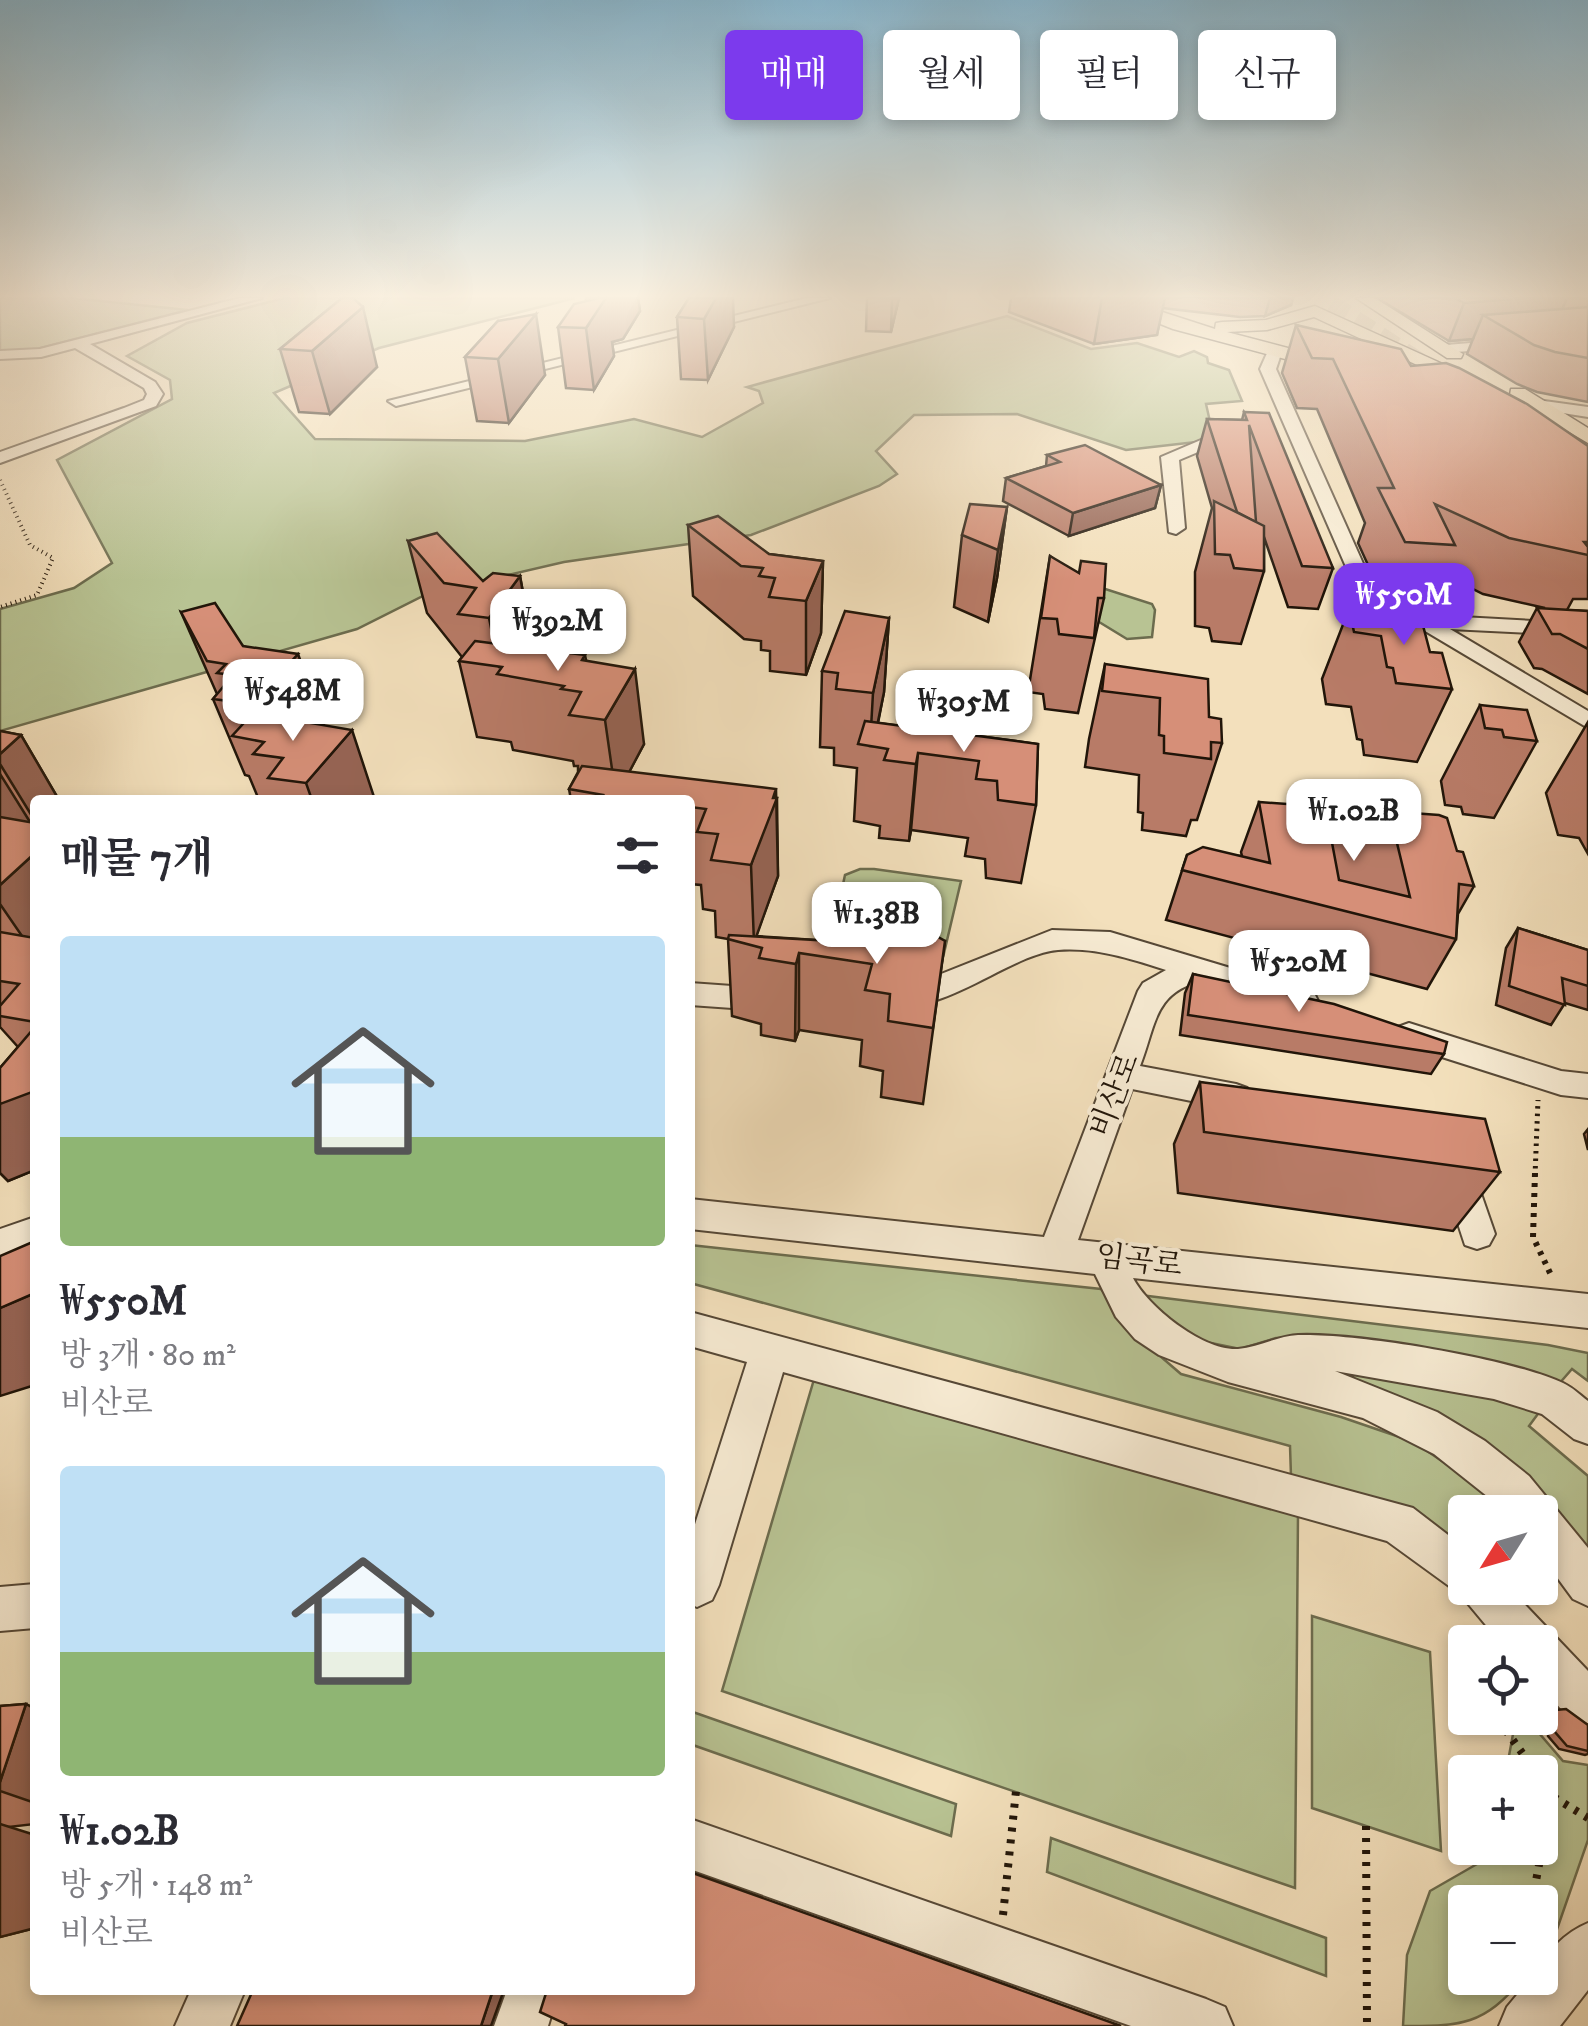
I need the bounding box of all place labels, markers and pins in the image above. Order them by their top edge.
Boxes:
pin: ₩550M [1334,563,1474,648]
pin: ₩392M [488,589,628,674]
pin: ₩548M [223,659,363,744]
pin: ₩305M [894,670,1034,755]
pin: ₩1.02B [1273,779,1435,864]
pin: ₩1.38B [796,882,958,967]
pin: ₩520M [1229,930,1369,1015]

